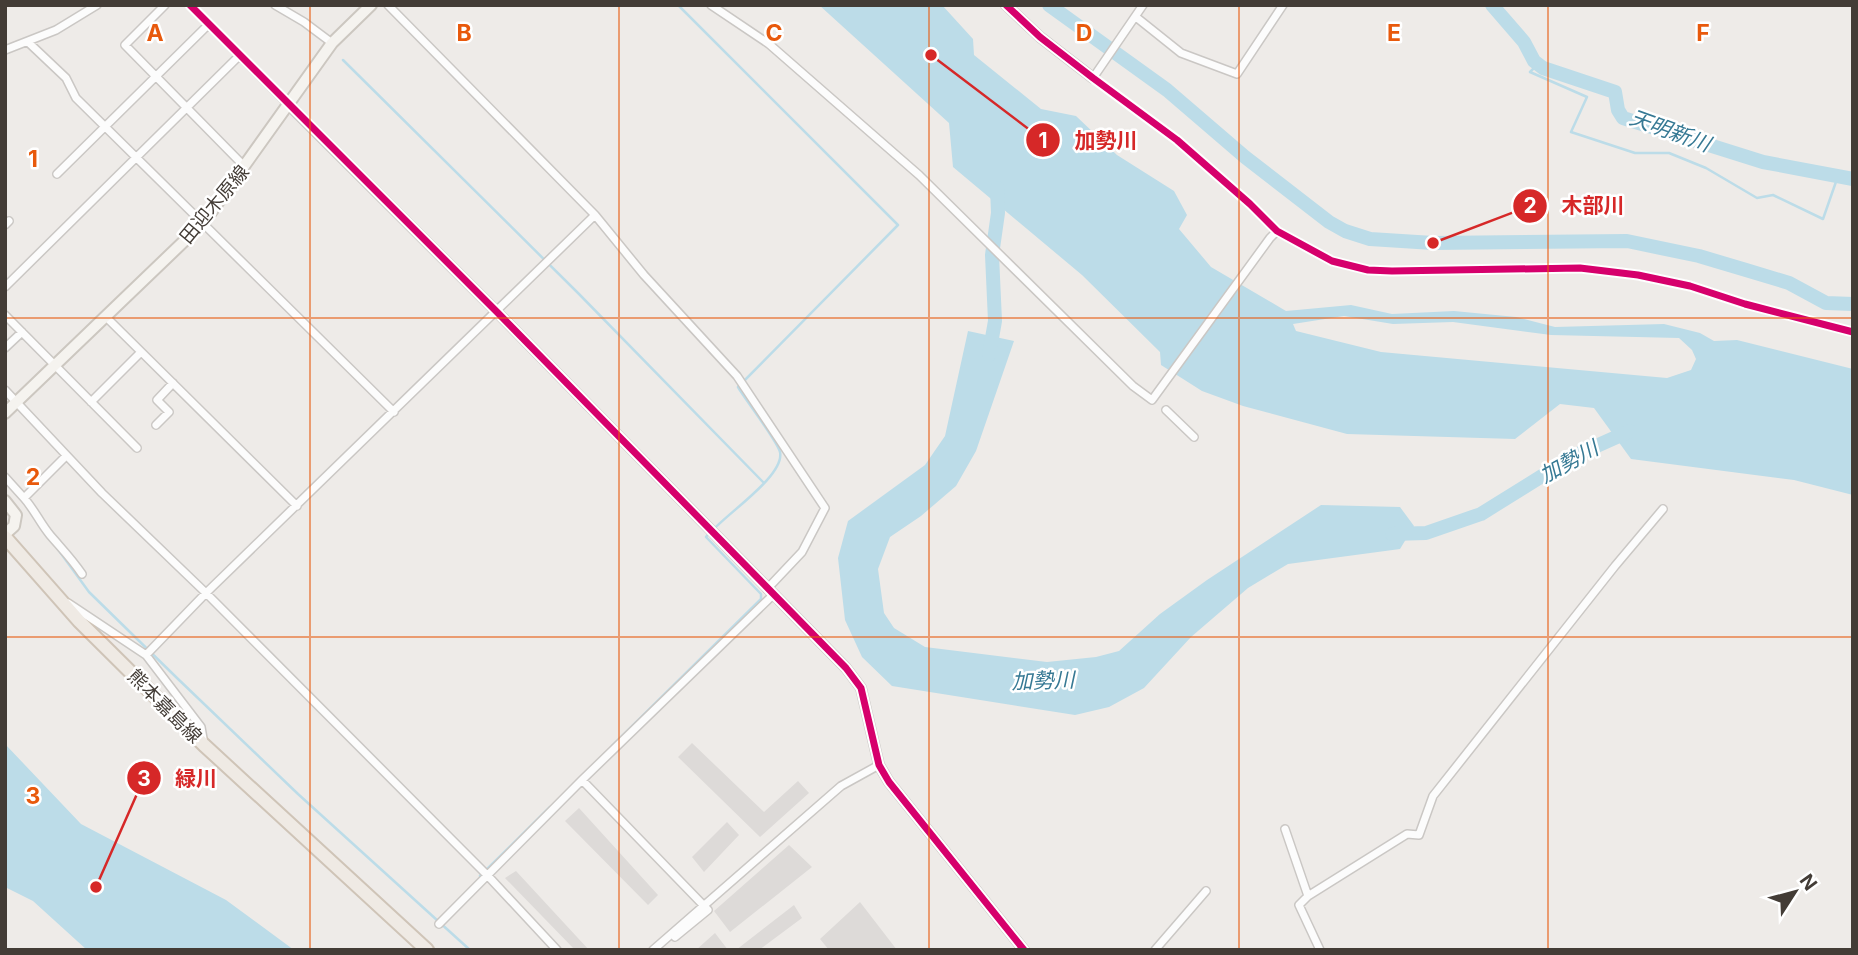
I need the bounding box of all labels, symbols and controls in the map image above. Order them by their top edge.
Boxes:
text: A [146,19,164,47]
text: B [456,19,472,47]
text: C [765,19,783,47]
text: D [1076,19,1092,47]
text: E [1387,19,1401,47]
text: F [1696,19,1710,47]
water label: 天明新川 [1626,104,1716,157]
callout: 加勢川 [1026,119,1152,161]
text: 1 [1038,128,1048,153]
text: 加勢川 [1075,128,1138,153]
text: 1 [28,145,38,173]
street label: 田迎木原線 [175,161,254,248]
callout: 木部川 [1512,185,1638,227]
text: 2 [1523,193,1537,218]
text: 木部川 [1562,193,1625,218]
water label: 加勢川 [1535,434,1604,488]
text: 2 [26,463,40,491]
street label: 熊本嘉島線 [123,665,206,748]
water label: 加勢川 [1011,667,1077,694]
callout: 緑川 [126,757,231,799]
text: 3 [137,766,151,791]
text: 緑川 [175,766,217,791]
text: 3 [26,782,40,810]
north arrow [1760,857,1830,927]
text: N [1795,870,1822,895]

